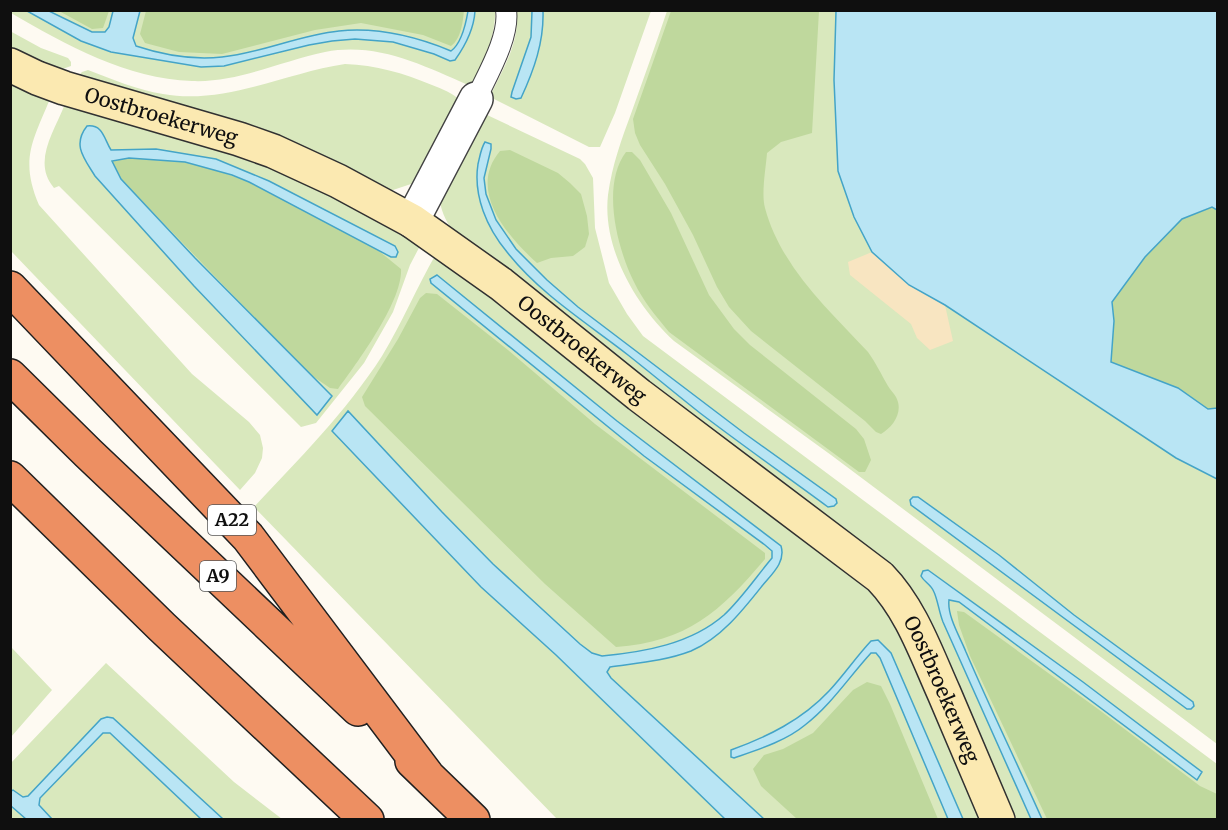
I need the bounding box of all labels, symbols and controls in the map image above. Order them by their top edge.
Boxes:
street label: Oostbroekerweg [82,82,241,150]
street label: Oostbroekerweg [513,289,652,408]
road number: A22 [208,505,256,535]
road number: A9 [200,561,236,591]
street label: Oostbroekerweg [899,611,985,767]

